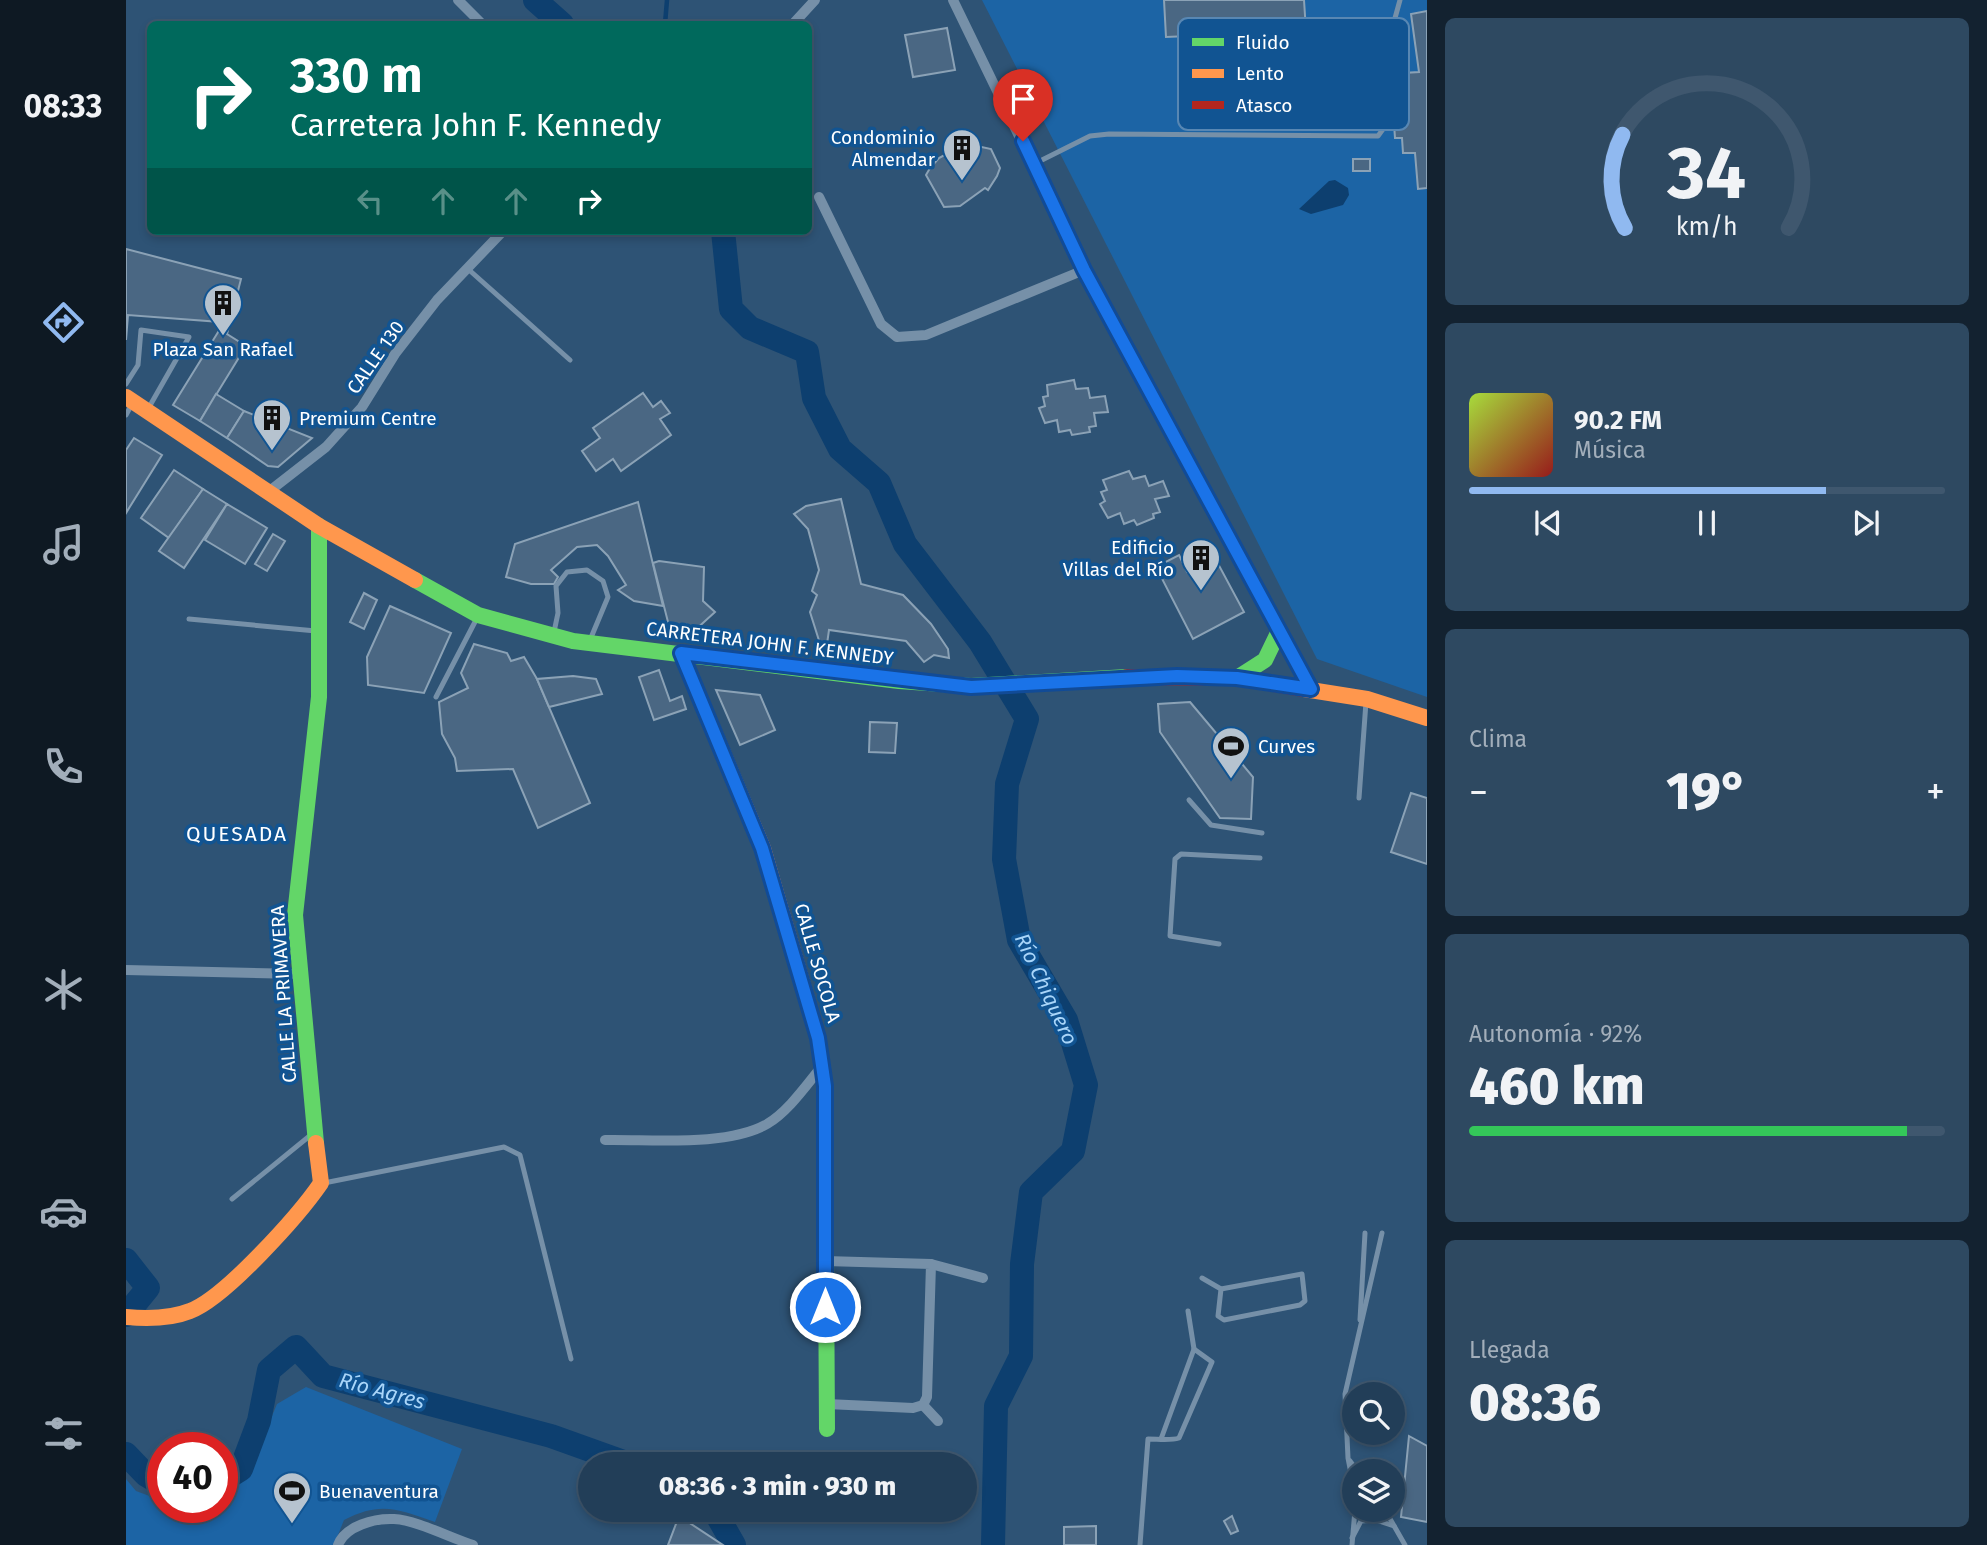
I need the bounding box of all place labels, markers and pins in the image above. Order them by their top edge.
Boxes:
pin [993,69,1053,141]
place label: Condominio Almendar [831,126,936,171]
building icon: Condominio Almendar [941,127,983,182]
building icon: Plaza San Rafael [202,282,244,337]
place label: Plaza San Rafael [153,338,294,361]
building icon: Premium Centre [251,397,293,452]
place label: Premium Centre [299,407,437,430]
place label: Edificio Villas del Río [1063,536,1174,581]
building icon: Edificio Villas del Río [1180,537,1222,592]
sports icon: Curves [1210,725,1252,780]
place label: Curves [1258,735,1315,758]
sports icon: Buenaventura [271,1470,313,1525]
place label: Buenaventura [319,1480,439,1503]

